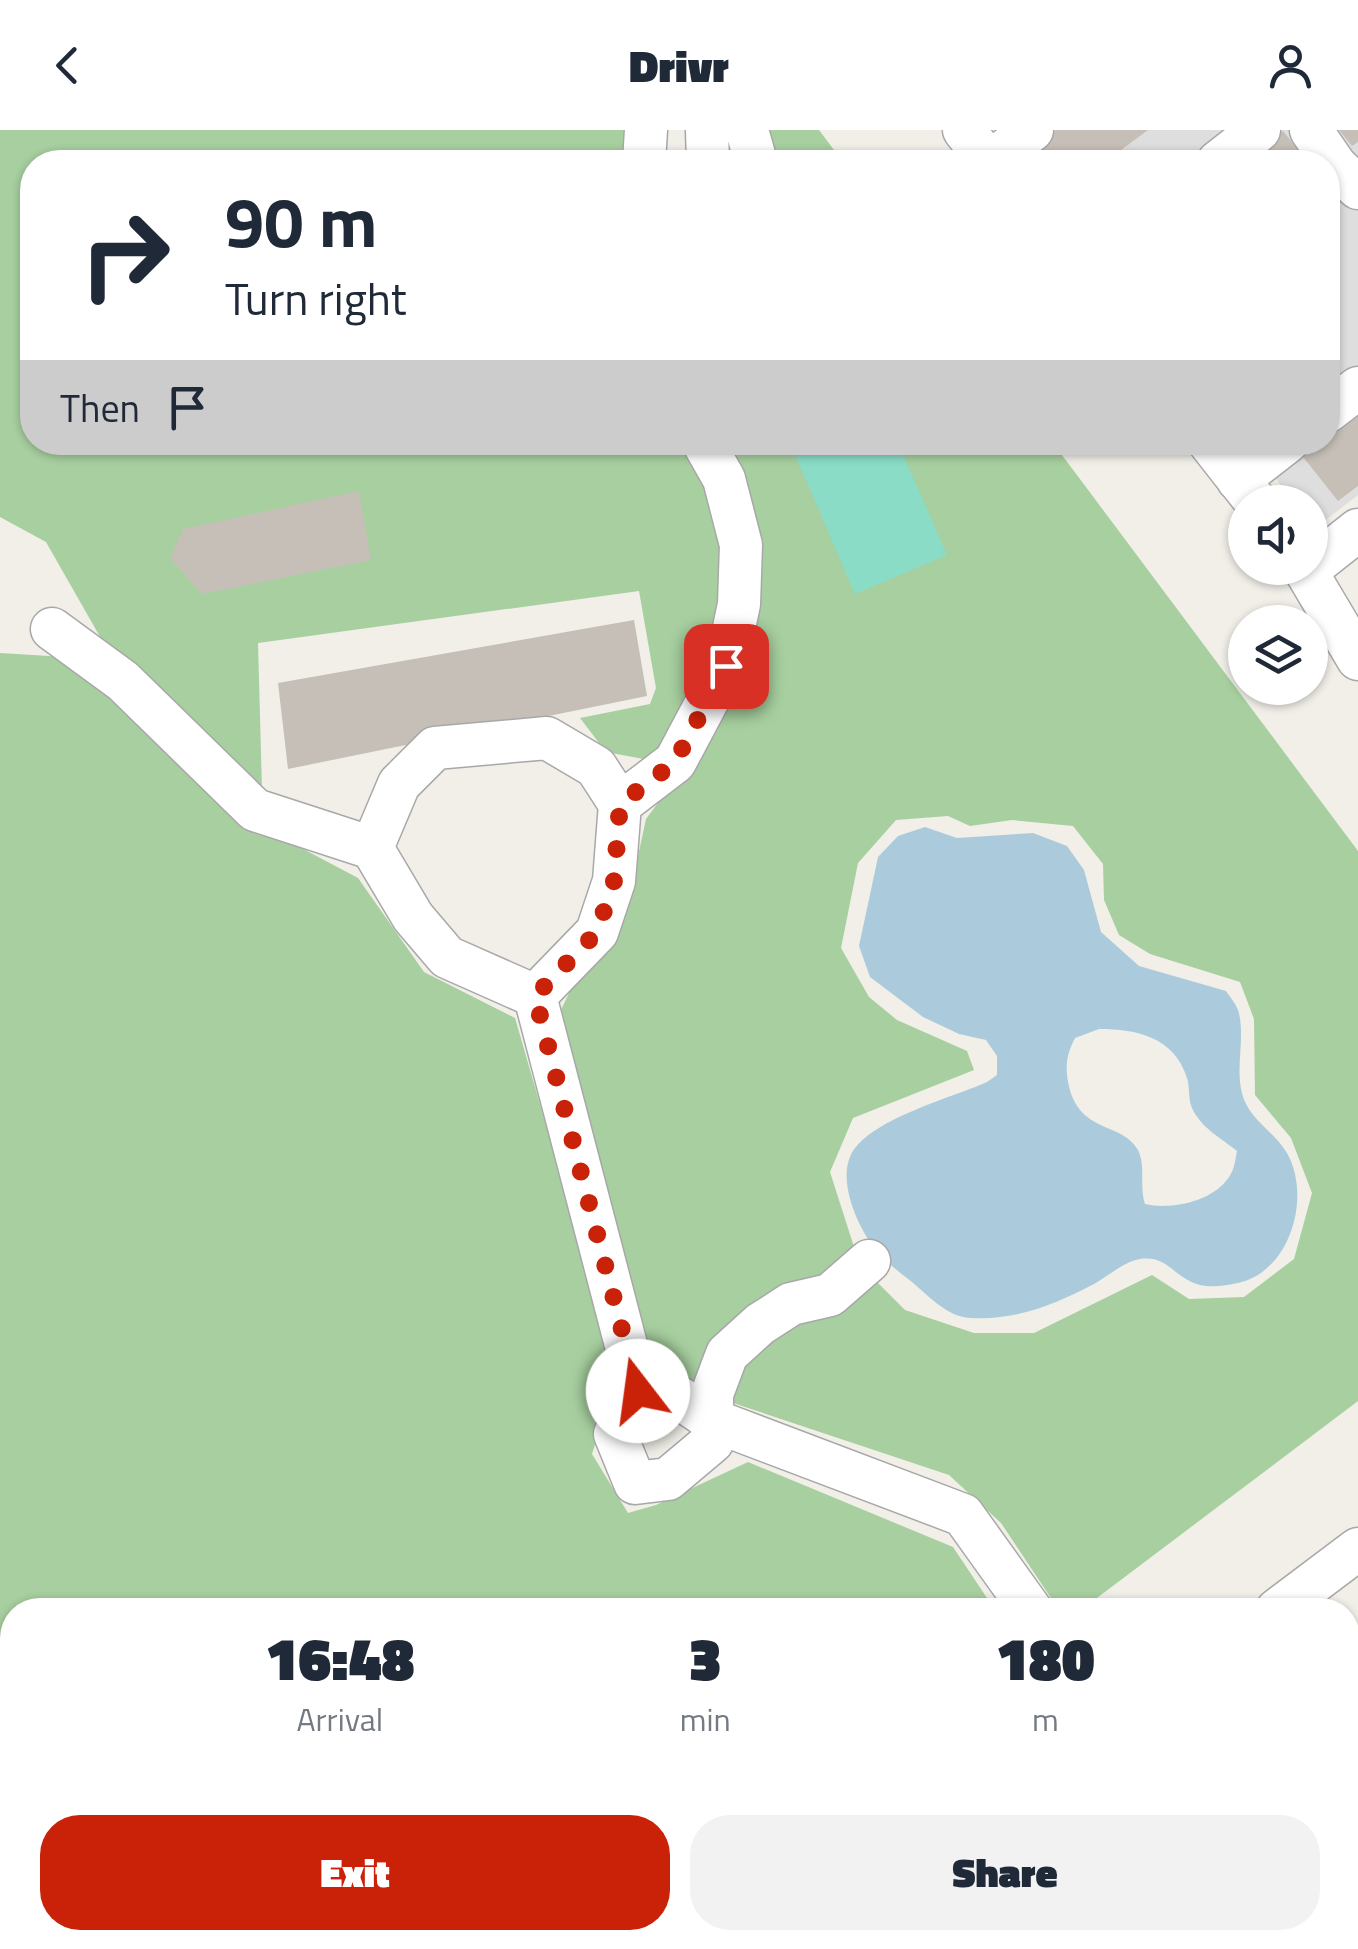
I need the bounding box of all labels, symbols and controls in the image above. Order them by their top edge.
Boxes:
text: Drivr [629,31,729,99]
icon: back [40,38,95,93]
icon: person [1263,38,1318,93]
text: 90 m [225,168,378,274]
icon: right [60,190,190,320]
text: Turn right [225,264,407,332]
text: Then [60,379,140,437]
icon: arrive [160,380,215,435]
map controls [1228,485,1328,705]
button: sound [1228,485,1328,585]
button: layers [1228,605,1328,705]
pin [684,624,769,709]
icon: arrive [699,639,754,694]
position arrow [586,1339,690,1443]
text: 16:48 [265,1612,414,1703]
text: 3 [689,1612,722,1703]
text: 180 [996,1612,1095,1703]
text: Arrival [296,1695,383,1743]
text: min [680,1695,731,1743]
text: m [1032,1695,1059,1743]
button: Exit [40,1815,670,1930]
button: Share [690,1815,1320,1930]

